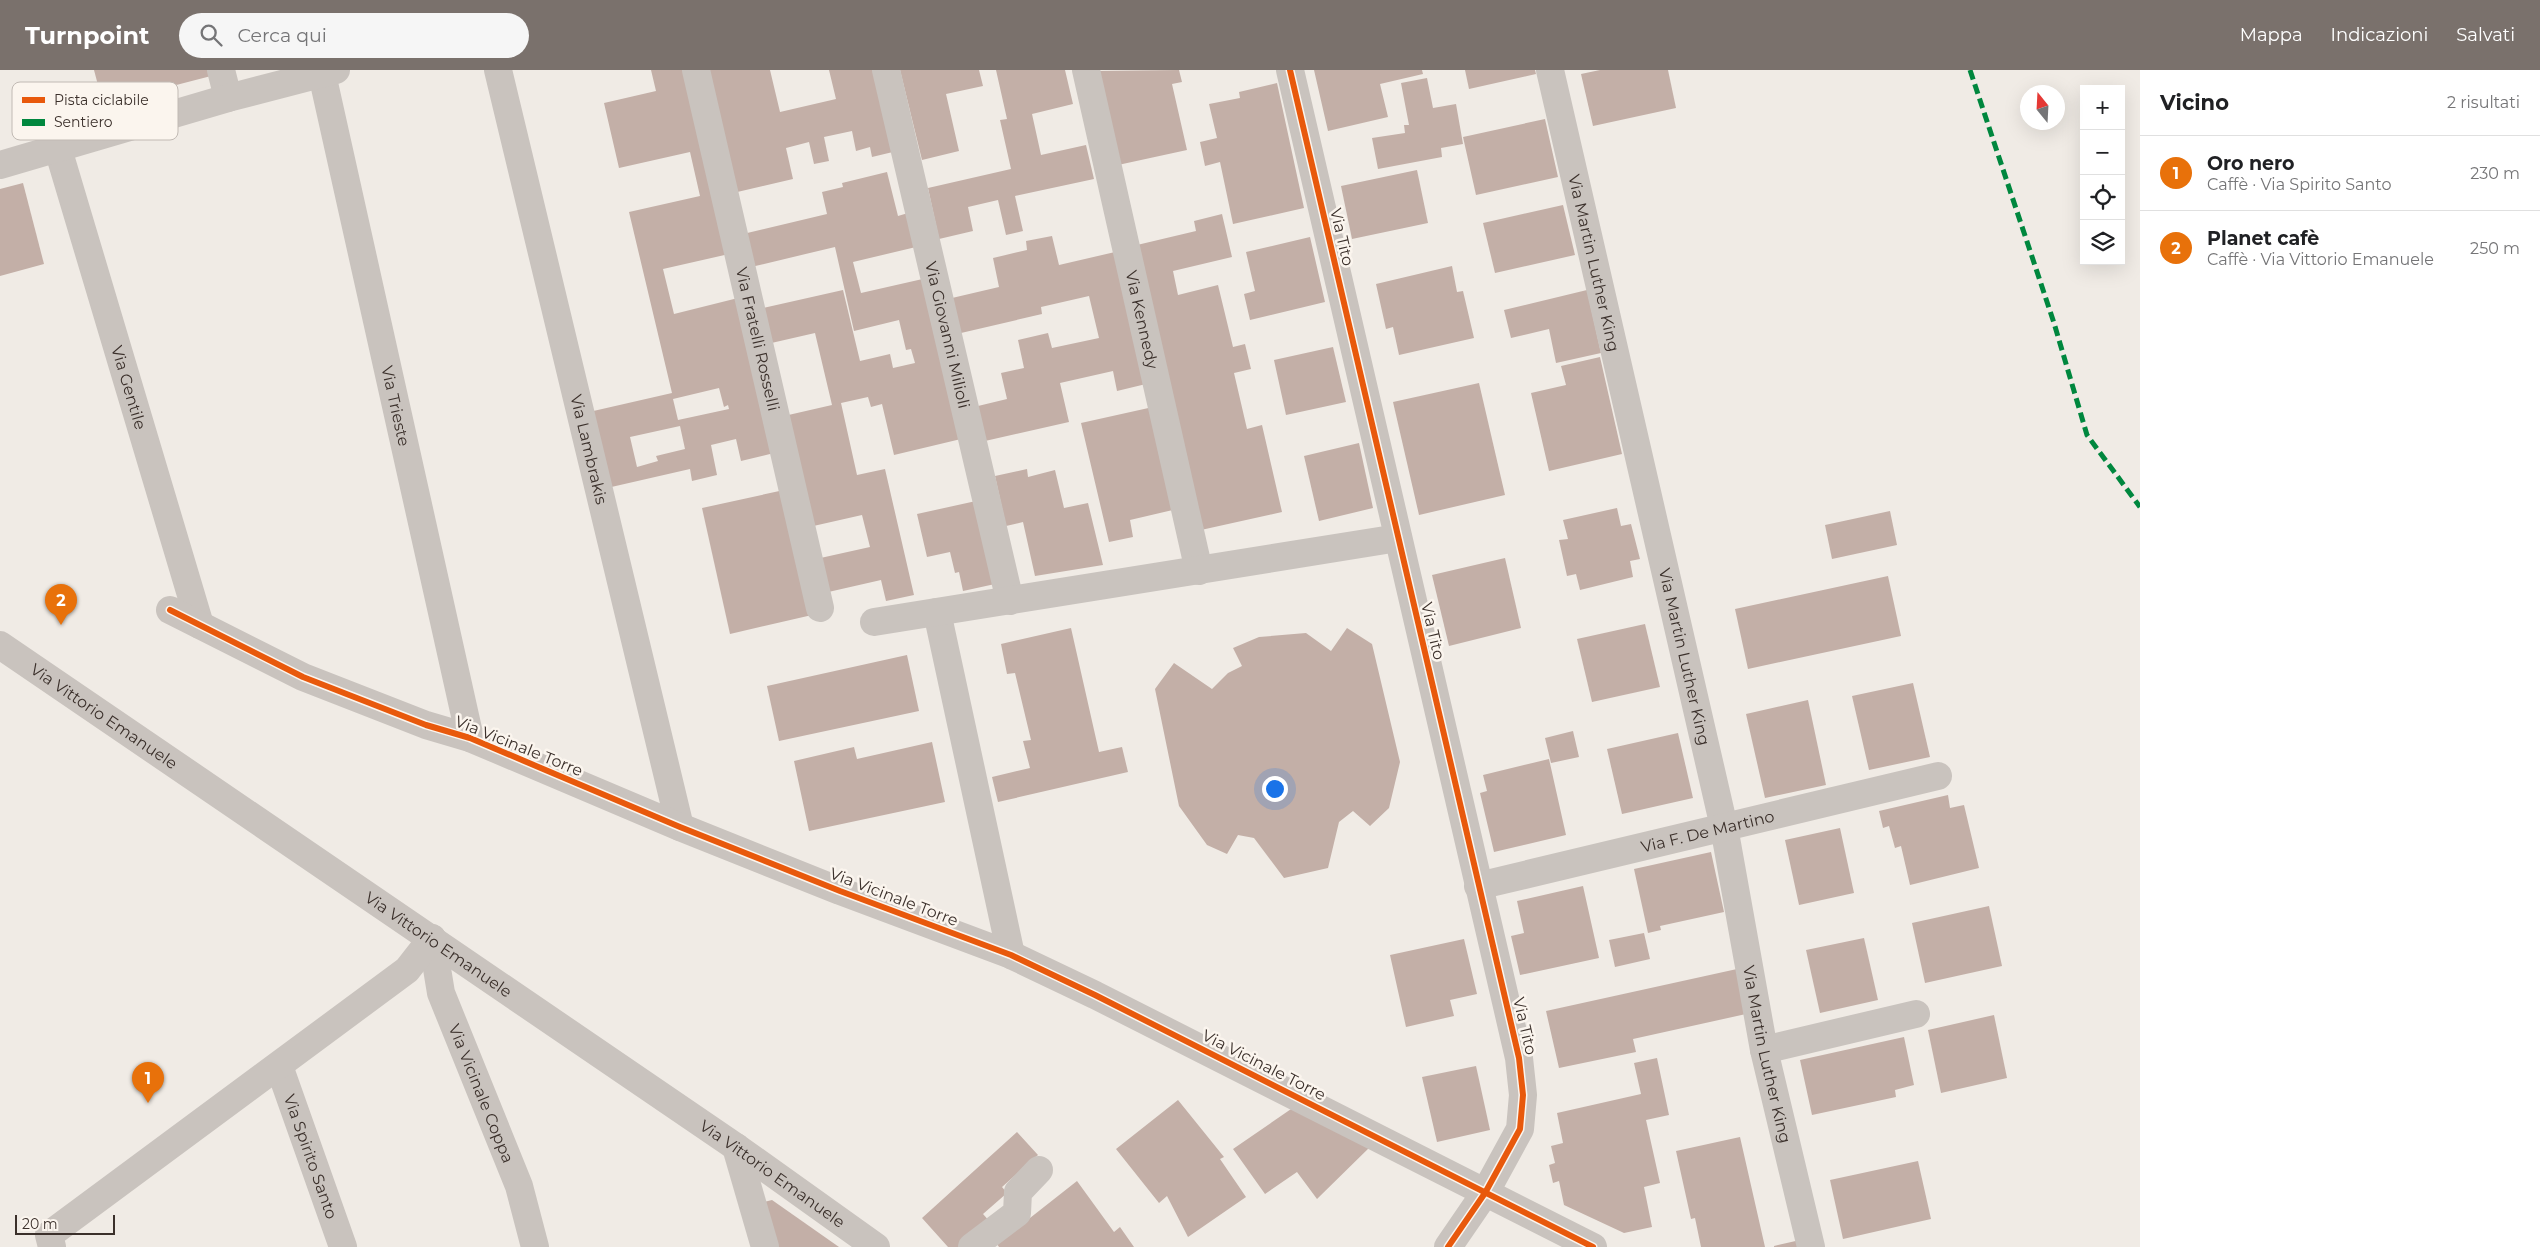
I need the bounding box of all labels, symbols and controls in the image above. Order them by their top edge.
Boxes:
search box [179,13,529,58]
text: Turnpoint [25,21,149,50]
icon: search [197,21,225,49]
text: Cerca qui [237,24,327,47]
text: Mappa [2240,24,2303,46]
text: Indicazioni [2331,24,2428,46]
text: Salvati [2456,24,2515,46]
legend [12,82,178,140]
north arrow [2020,85,2065,130]
map controls [2080,85,2125,265]
button: + [2080,85,2125,130]
text: Vicino [2160,90,2229,115]
text: Pista ciclabile [54,91,149,109]
text: 2 risultati [2447,93,2520,112]
text: Sentiero [54,113,113,131]
button: − [2080,130,2125,175]
text: Oro nero [2207,152,2295,175]
text: 1 [2173,164,2179,183]
text: 230 m [2470,164,2520,183]
street label: Via Martin Luther King [1565,172,1624,353]
button: locate [2080,175,2125,220]
text: Caffè · Via Spirito Santo [2207,175,2392,194]
street label: Via Tito [1326,206,1358,268]
button: layers [2080,220,2125,265]
text: Planet cafè [2207,227,2319,250]
text: 2 [2171,239,2181,258]
text: 250 m [2470,239,2520,258]
text: Caffè · Via Vittorio Emanuele [2207,250,2434,269]
street label: Via Giovanni Milioli [922,260,974,410]
street label: Via Fratelli Rosselli [732,265,784,413]
street label: Via Kennedy [1122,269,1163,371]
street label: Via Gentile [108,343,151,432]
street label: Via Trieste [378,364,414,448]
street label: Via Lambrakis [567,392,612,506]
street label: Via Martin Luther King [1655,566,1714,747]
pin: 2 [45,584,77,625]
street label: Via Tito [1417,600,1449,662]
street label: Via Vittorio Emanuele [27,659,181,773]
street label: Via Vicinale Torre [452,712,586,780]
your location [1262,776,1288,802]
street label: Via F. De Martino [1639,806,1776,856]
street label: Via Vicinale Torre [827,864,961,930]
street label: Via Vittorio Emanuele [362,887,516,1001]
street label: Via Martin Luther King [1739,964,1795,1145]
street label: Via Tito [1509,995,1541,1057]
street label: Via Vicinale Coppa [445,1021,518,1165]
street label: Via Vicinale Torre [1199,1026,1329,1104]
pin: 1 [132,1062,164,1103]
street label: Via Spirito Santo [280,1092,342,1222]
street label: Via Vittorio Emanuele [696,1116,849,1231]
scale bar [15,1212,115,1235]
text: 20 m [22,1215,58,1233]

